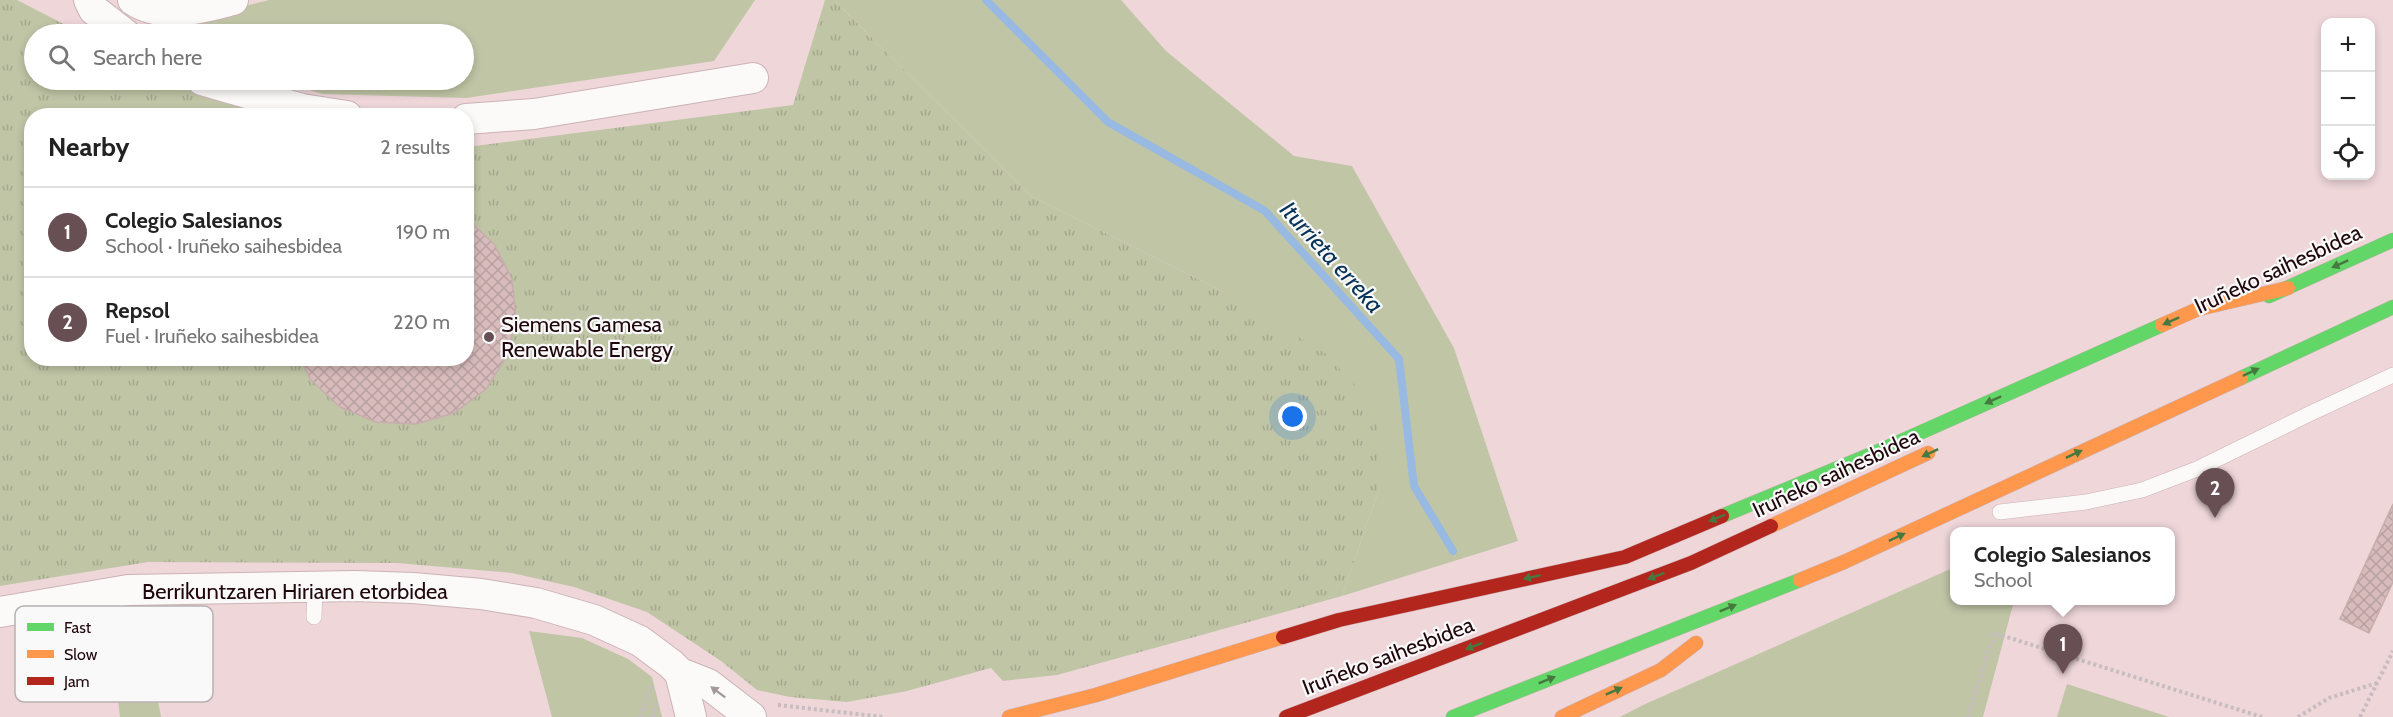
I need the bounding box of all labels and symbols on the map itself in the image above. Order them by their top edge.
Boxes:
water label: Iturrieta erreka [1274,195,1390,319]
street label: Iruñeko saihesbidea [2190,218,2366,320]
one-way arrow [2332,259,2349,268]
place label: Siemens Gamesa Renewable Energy [501,311,673,363]
one-way arrow [2163,316,2180,325]
marker: Siemens Gamesa Renewable Energy [482,330,496,344]
one-way arrow [2242,368,2259,377]
one-way arrow [1984,395,2002,405]
your location [1278,402,1307,431]
street label: Iruñeko saihesbidea [1748,422,1924,524]
one-way arrow [1921,448,1938,457]
one-way arrow [2065,450,2082,459]
pin: 2 [2196,468,2234,518]
one-way arrow [1708,513,1726,523]
one-way arrow [1889,532,1906,541]
one-way arrow [1647,572,1665,581]
one-way arrow [1523,573,1542,582]
street label: Berrikuntzaren Hiriaren etorbidea [142,578,448,605]
one-way arrow [1719,603,1737,612]
legend [15,606,213,702]
street label: Iruñeko saihesbidea [1298,611,1478,701]
text: Fast [64,618,92,637]
pin: 1 [2044,624,2082,674]
one-way arrow [1465,641,1483,651]
text: Slow [64,645,98,664]
text: Jam [63,672,90,691]
one-way arrow [1538,675,1556,685]
one-way arrow [710,686,725,698]
one-way arrow [1606,686,1624,696]

